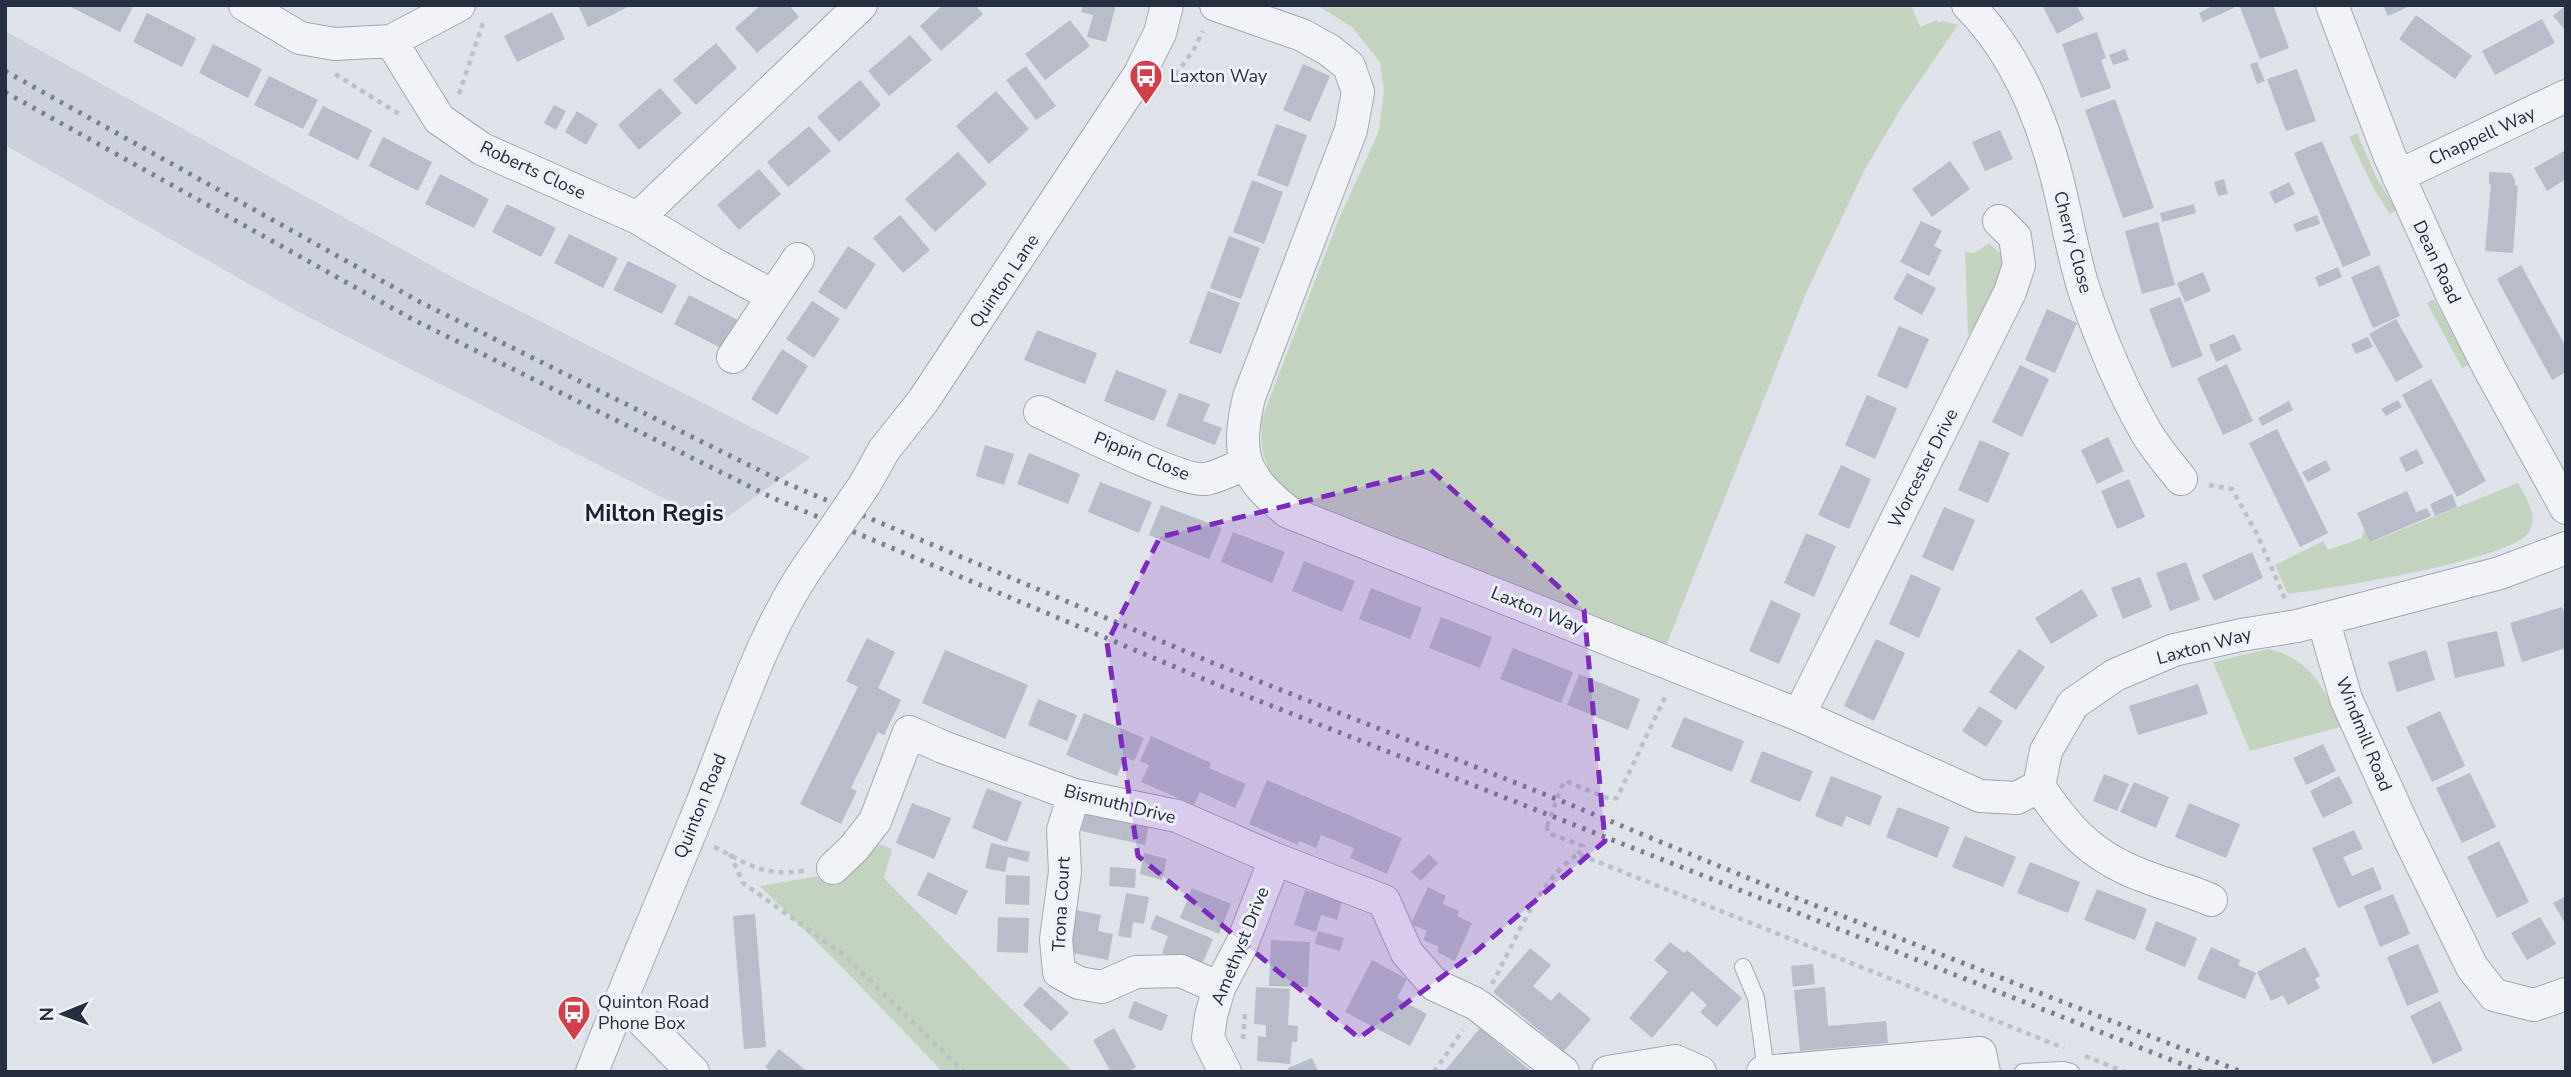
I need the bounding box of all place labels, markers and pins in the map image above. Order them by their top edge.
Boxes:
bus stop icon: Laxton Way [1127,57,1165,106]
place label: Laxton Way [1170,64,1268,88]
place label: Quinton Road Phone Box [598,990,709,1035]
bus stop icon: Quinton Road Phone Box [555,993,593,1042]

